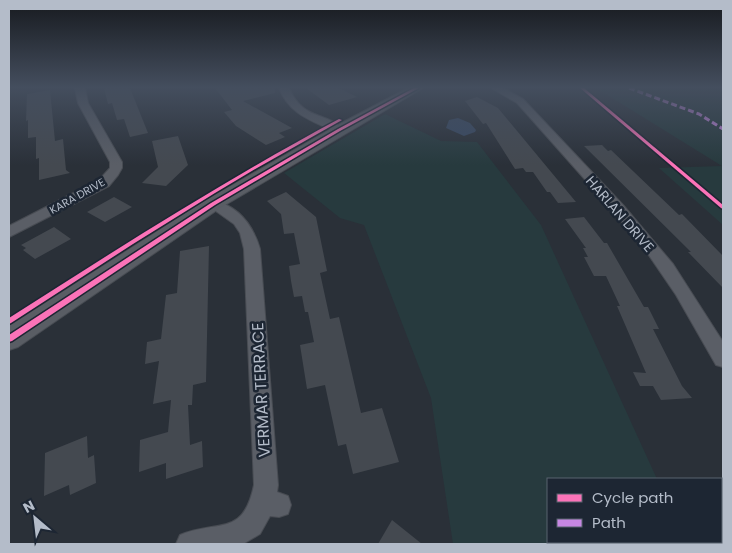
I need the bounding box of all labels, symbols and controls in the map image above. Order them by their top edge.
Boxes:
street label: HARLAN DRIVE [581,172,659,256]
street label: KARA DRIVE [46,174,108,218]
street label: VERMAR TERRACE [246,322,276,458]
legend [547,478,722,543]
text: Cycle path [592,487,673,508]
north arrow [10,493,60,543]
text: N [20,495,38,518]
text: Path [592,512,626,533]

